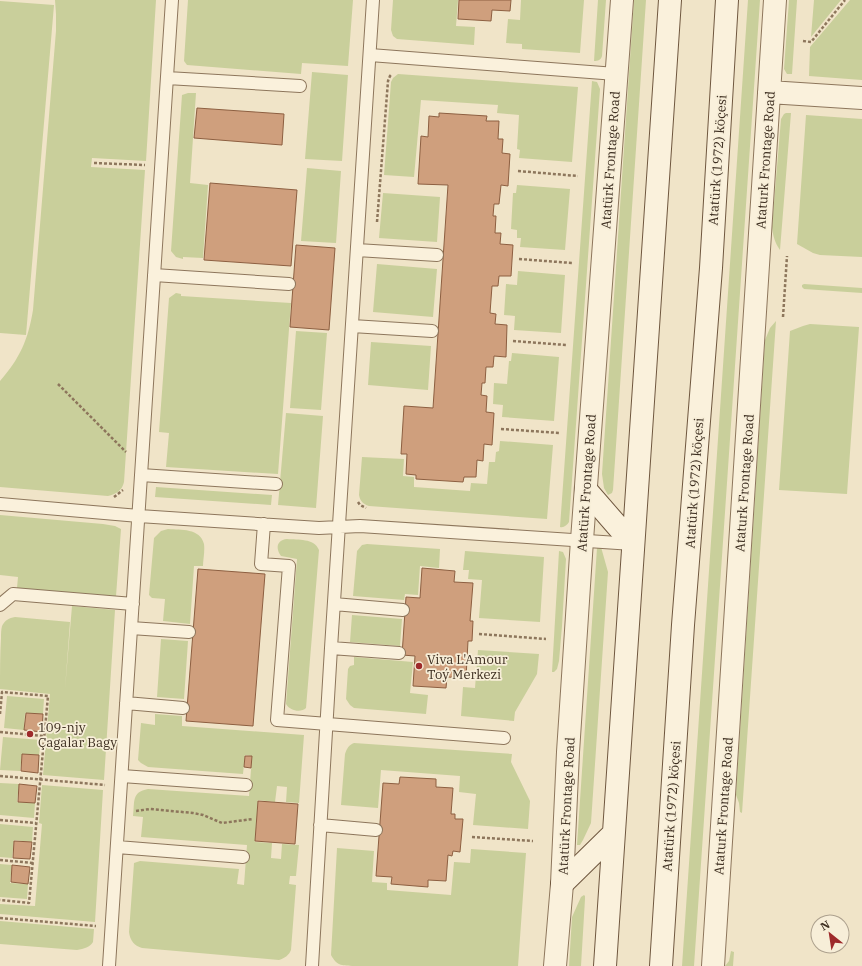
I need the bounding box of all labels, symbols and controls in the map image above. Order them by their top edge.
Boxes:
street label: Atatürk Frontage Road [597,90,624,230]
street label: Ataturk Frontage Road [752,90,779,230]
street label: Atatürk (1972) köçesi [704,94,731,226]
street label: Atatürk Frontage Road [573,413,600,553]
street label: Ataturk Frontage Road [731,413,758,553]
street label: Atatürk (1972) köçesi [681,417,708,549]
place label: Viva L'Amour Toý Merkezi [427,651,508,683]
marker: Viva L'Amour Toý Merkezi [414,661,424,671]
place label: 109-njy Çagalar Bagy [38,719,117,751]
marker: 109-njy Çagalar Bagy [25,729,35,739]
street label: Ataturk Frontage Road [710,736,737,876]
street label: Atatürk Frontage Road [554,737,579,875]
street label: Atatürk (1972) köçesi [658,740,685,872]
north arrow [810,914,850,954]
text: N [818,917,833,934]

